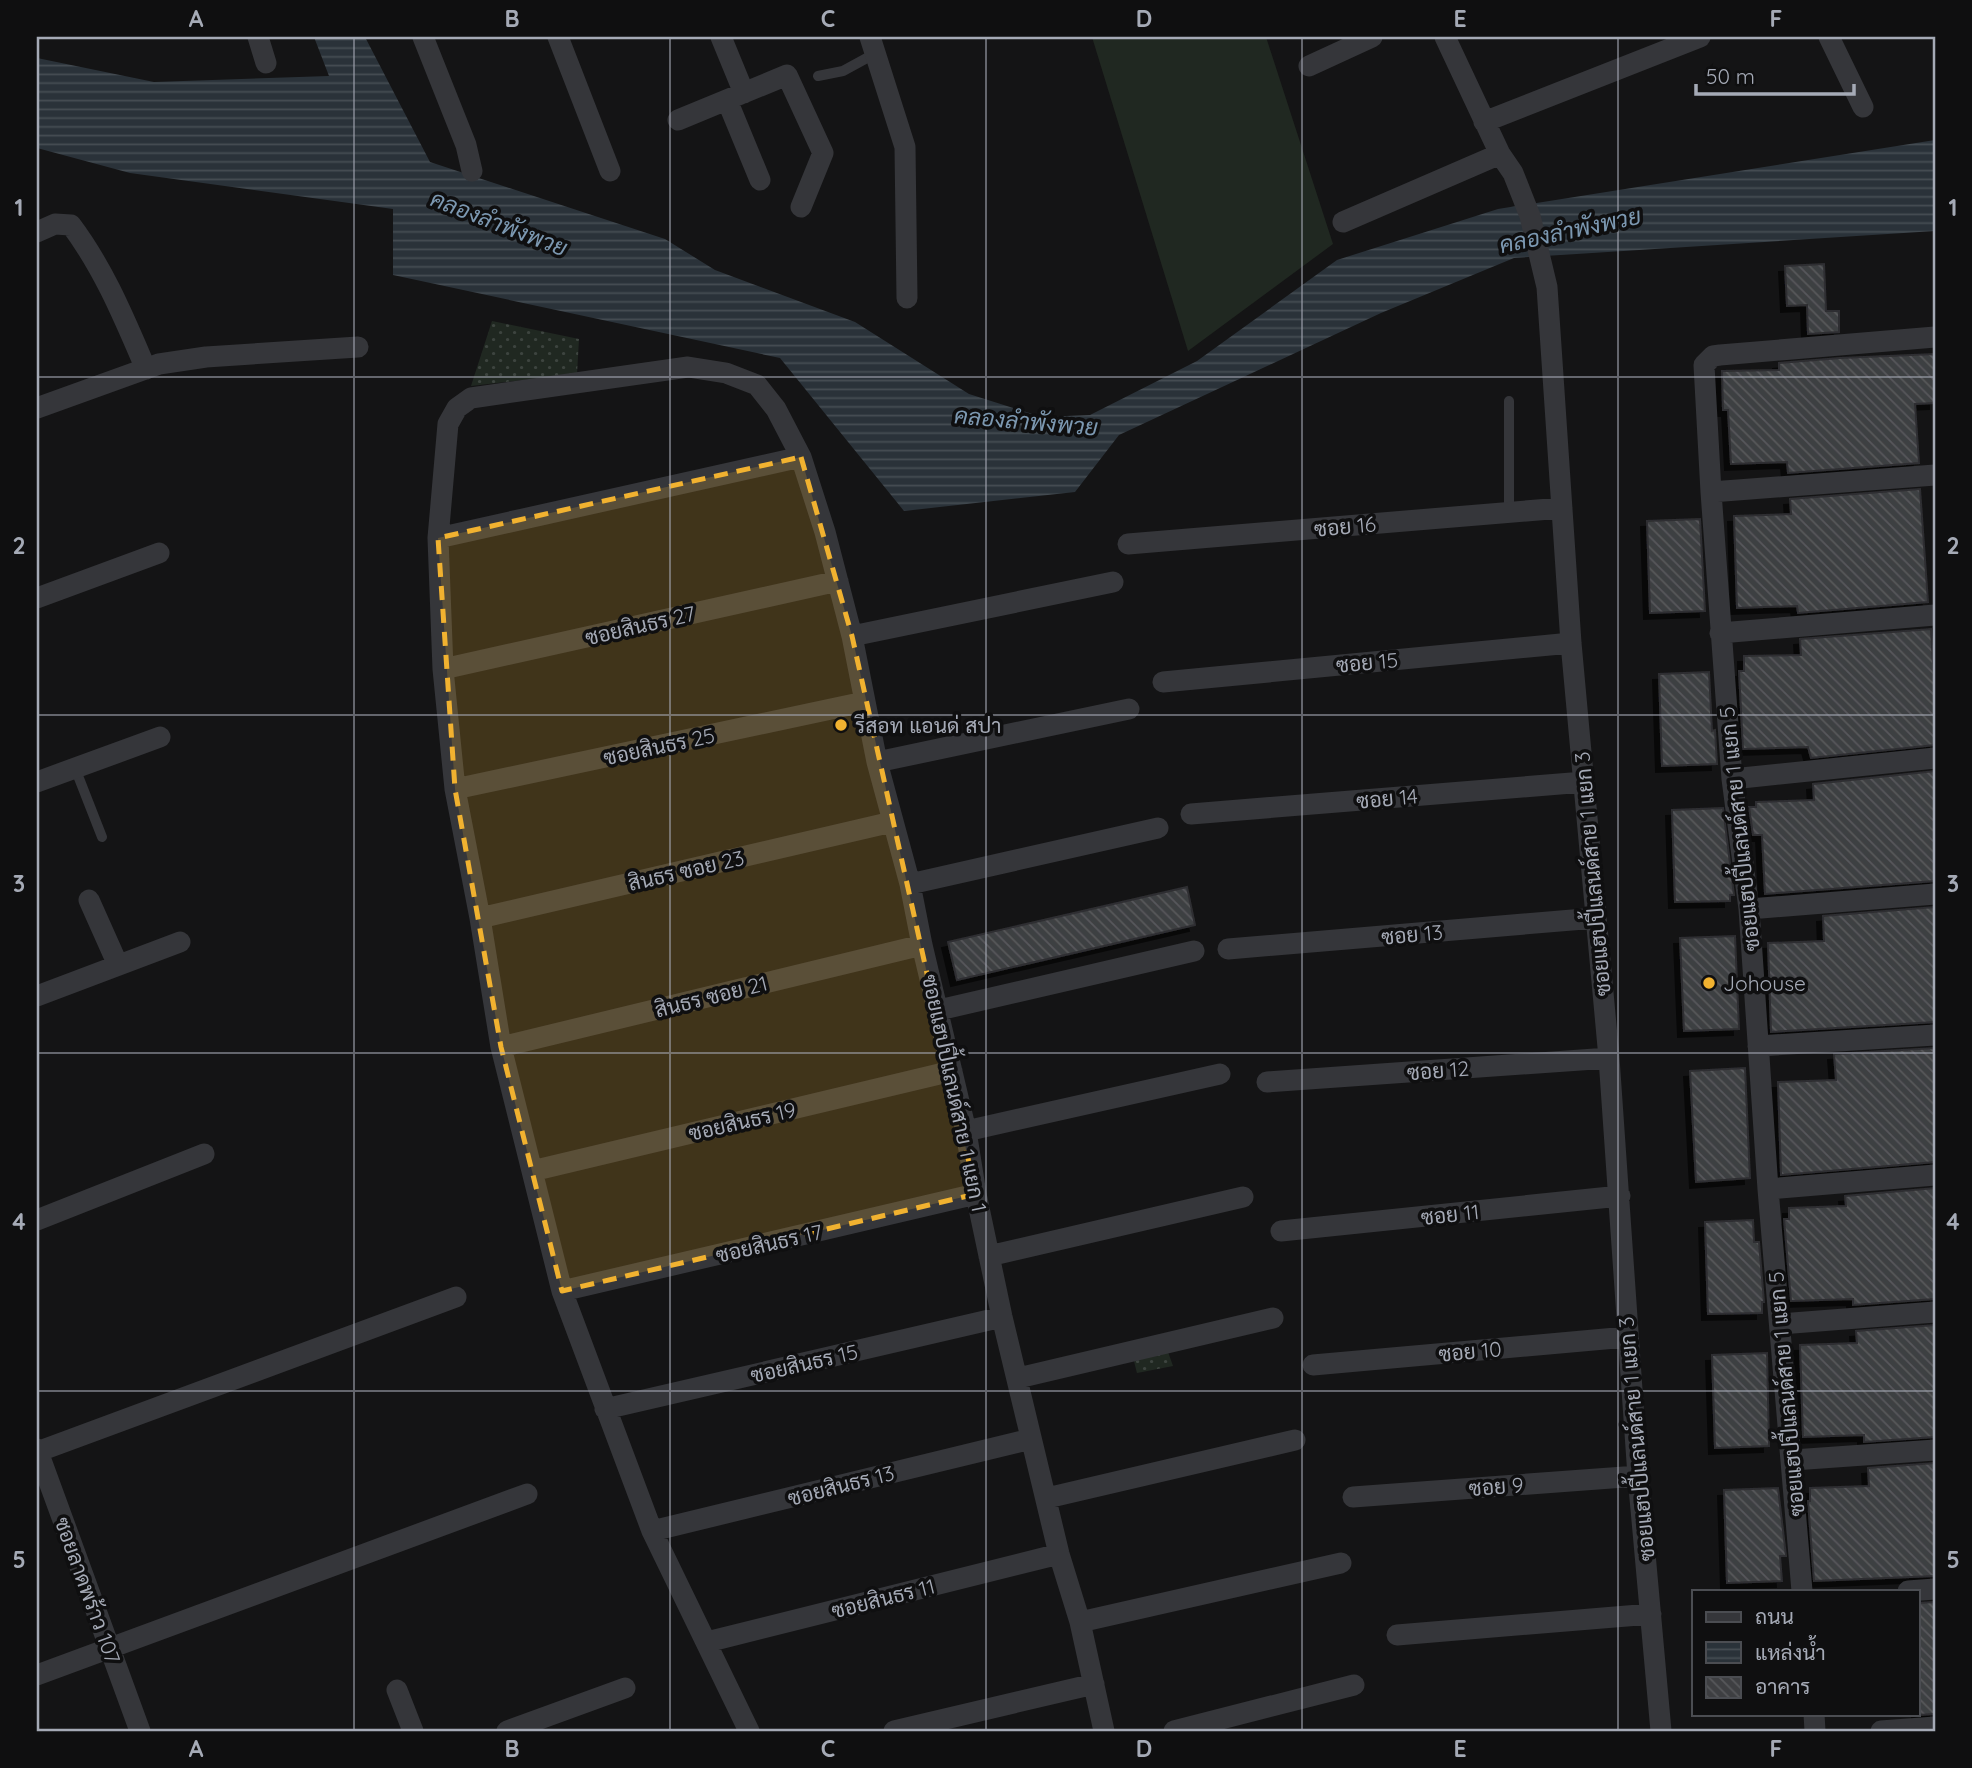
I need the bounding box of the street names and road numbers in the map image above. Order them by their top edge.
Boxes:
street label: ซอย 16 [1313,510,1377,542]
street label: ซอยสินธร 27 [582,600,698,650]
street label: ซอย 15 [1335,646,1399,678]
street label: ซอยแฮปปี้แลนด์สาย 1 แยก 5 [1707,705,1765,953]
street label: ซอยสินธร 25 [601,722,717,770]
street label: ซอยแฮปปี้แลนด์สาย 1 แยก 3 [1562,751,1616,998]
street label: ซอย 14 [1355,782,1419,814]
street label: สินธร ซอย 23 [625,844,747,896]
street label: ซอย 13 [1380,918,1444,950]
street label: สินธร ซอย 21 [652,969,770,1023]
street label: ซอยแฮปปี้แลนด์สาย 1 แยก 1 [917,971,999,1214]
street label: ซอย 12 [1406,1055,1470,1085]
street label: ซอยสินธร 19 [686,1096,798,1146]
street label: ซอย 11 [1420,1198,1480,1230]
street label: ซอยสินธร 17 [713,1218,825,1268]
street label: ซอยแฮปปี้แลนด์สาย 1 แยก 5 [1756,1270,1810,1518]
street label: ซอยแฮปปี้แลนด์สาย 1 แยก 3 [1606,1316,1660,1563]
street label: ซอย 10 [1437,1335,1503,1367]
street label: ซอยสินธร 15 [748,1338,860,1388]
street label: ซอยสินธร 13 [785,1459,897,1511]
street label: ซอย 9 [1468,1471,1524,1501]
street label: ซอยลาดพร้าว 107 [49,1513,127,1667]
street label: ซอยสินธร 11 [829,1573,937,1623]

